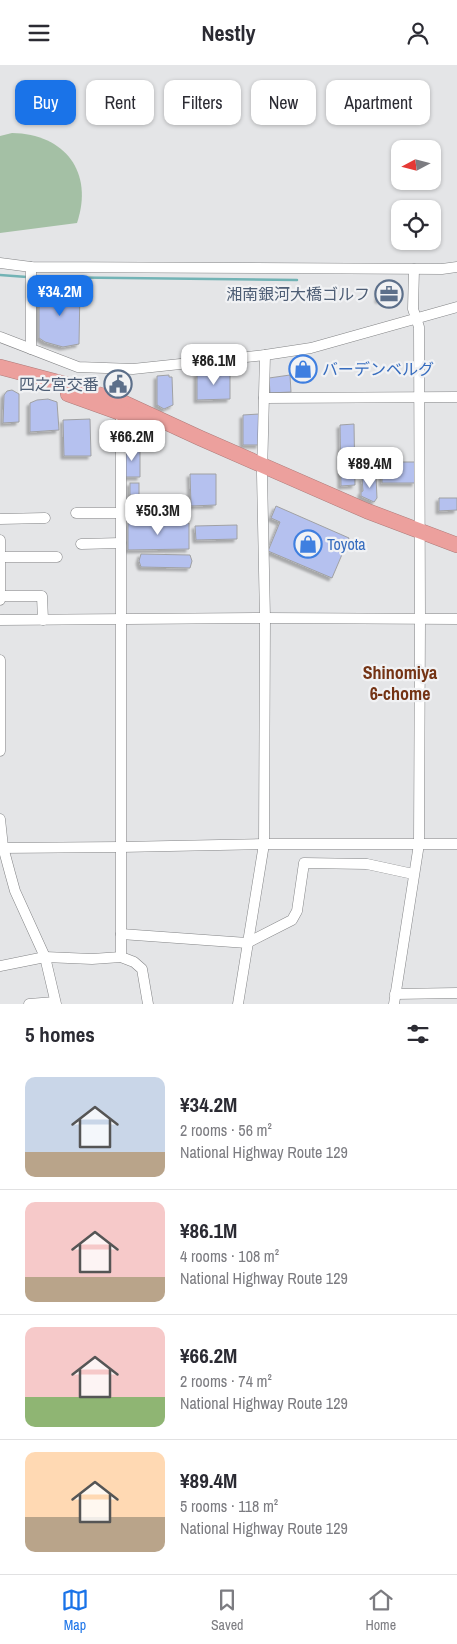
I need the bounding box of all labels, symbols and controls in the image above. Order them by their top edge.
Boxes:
text: Nestly [201,18,256,48]
icon: menu [25,19,53,47]
icon: person [404,19,432,47]
chip: Buy [15,80,76,125]
chip: Rent [86,80,154,125]
chip: Filters [164,80,241,125]
chip: New [251,80,316,125]
chip: Apartment [326,80,430,125]
north arrow [391,140,441,190]
map controls [391,140,441,250]
button: locate [391,200,441,250]
pin: ¥34.2M [19,275,101,317]
office icon: 湘南銀河大橋ゴルフ [374,279,404,309]
text: ¥34.2M [38,280,82,302]
place label: 湘南銀河大橋ゴルフ [226,283,370,305]
pin: ¥86.1M [173,343,255,386]
text: ¥86.1M [192,349,236,371]
shop icon: バーデンベルグ [288,354,318,384]
place label: バーデンベルグ [322,358,434,380]
public building icon: 四之宮交番 [103,369,133,399]
place label: 四之宮交番 [19,373,99,395]
pin: ¥66.2M [91,419,173,462]
text: ¥66.2M [110,425,154,447]
pin: ¥89.4M [329,447,411,489]
text: ¥89.4M [348,452,392,474]
pin: ¥50.3M [117,493,199,536]
text: ¥50.3M [136,499,180,521]
shop icon: Toyota [293,529,323,559]
place label: Toyota [327,533,366,555]
district label: Shinomiya 6-chome [363,660,438,706]
text: 5 homes [25,1020,95,1049]
icon: filters [404,1020,432,1048]
text: ¥34.2M [180,1090,237,1119]
icon: home [65,1097,125,1157]
text: 2 rooms · 56 m² [180,1119,272,1141]
text: National Highway Route 129 [180,1141,348,1163]
text: ¥86.1M [180,1216,237,1245]
icon: home [65,1222,125,1282]
text: 4 rooms · 108 m² [180,1245,279,1267]
text: National Highway Route 129 [180,1267,348,1289]
text: ¥66.2M [180,1341,237,1370]
icon: home [65,1347,125,1407]
text: 2 rooms · 74 m² [180,1370,272,1392]
text: National Highway Route 129 [180,1392,348,1414]
text: ¥89.4M [180,1466,237,1495]
icon: home [65,1472,125,1532]
text: 5 rooms · 118 m² [180,1495,278,1517]
text: National Highway Route 129 [180,1517,348,1539]
tab: Map [61,1586,89,1634]
tab: Saved [211,1586,243,1634]
tab: Home [365,1586,396,1634]

